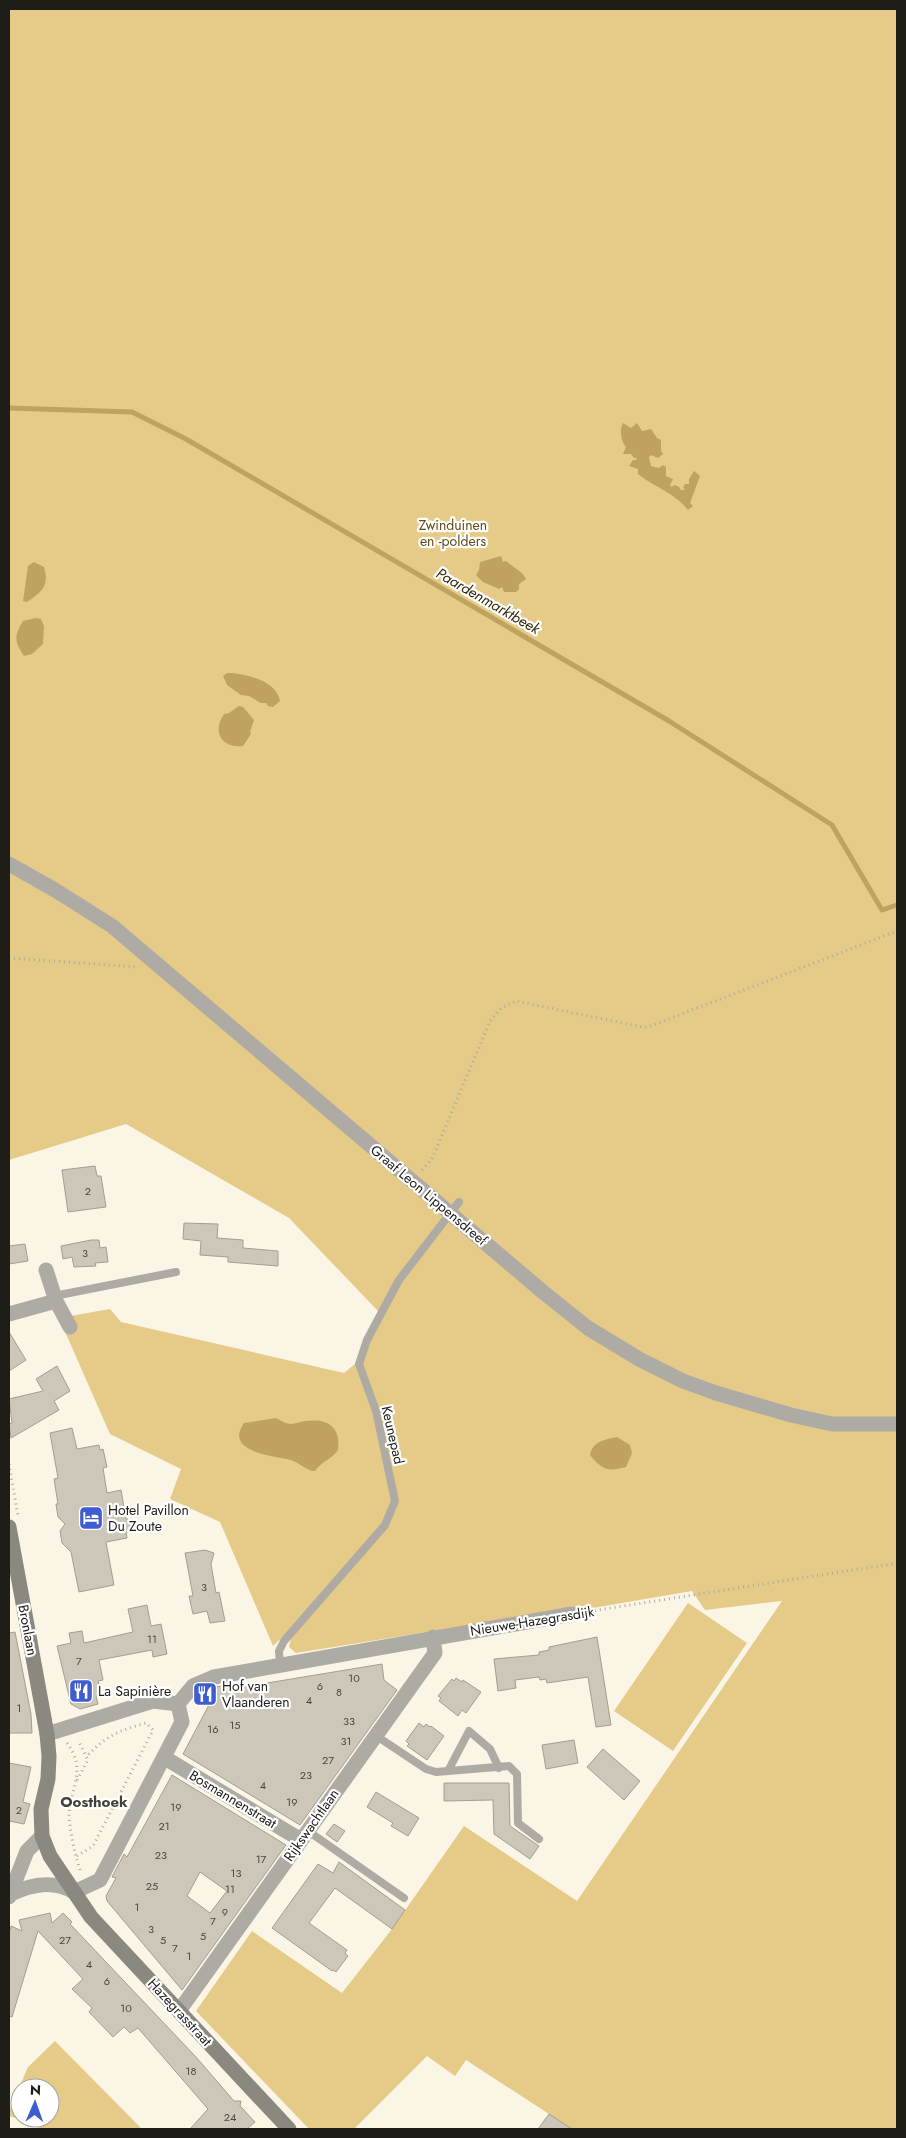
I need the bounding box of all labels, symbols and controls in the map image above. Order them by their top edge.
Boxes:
park label: Zwinduinen en -polders [419,515,487,551]
water label: Paardenmarktbeek [432,562,545,640]
street label: Graaf Leon Lippensdreef [366,1140,493,1251]
house number: 2 [85,1183,91,1199]
house number: 3 [82,1245,88,1261]
street label: Keunepad [377,1404,409,1466]
place label: Hotel Pavillon Du Zoute [108,1500,189,1536]
hotel icon: Hotel Pavillon Du Zoute [78,1505,104,1531]
house number: 3 [201,1579,207,1595]
street label: Nieuwe-Hazegrasdijk [469,1601,596,1641]
street label: Bronlaan [13,1603,43,1657]
house number: 11 [147,1631,157,1647]
house number: 7 [76,1653,82,1669]
house number: 10 [348,1670,360,1686]
place label: Hof van Vlaanderen [222,1676,290,1712]
restaurant icon: La Sapinière [68,1678,94,1704]
house number: 6 [317,1678,323,1694]
place label: La Sapinière [98,1681,171,1701]
restaurant icon: Hof van Vlaanderen [192,1681,218,1707]
house number: 8 [336,1684,342,1700]
house number: 4 [306,1692,313,1708]
house number: 1 [17,1700,21,1716]
house number: 33 [343,1713,355,1729]
house number: 15 [229,1717,241,1733]
house number: 16 [207,1721,219,1737]
house number: 31 [341,1733,351,1749]
house number: 27 [322,1752,334,1768]
street label: Bosmannenstraat [186,1765,281,1833]
house number: 23 [300,1767,312,1783]
house number: 4 [260,1777,267,1793]
street label: Rijkswachtlaan [279,1785,343,1865]
district label: Oosthoek [60,1791,128,1813]
house number: 19 [286,1794,298,1810]
house number: 19 [170,1799,182,1815]
house number: 2 [16,1802,22,1818]
house number: 21 [158,1818,170,1834]
house number: 23 [155,1847,167,1863]
house number: 17 [256,1851,267,1867]
house number: 13 [231,1865,241,1881]
house number: 25 [146,1878,158,1894]
house number: 11 [225,1881,235,1897]
house number: 1 [135,1899,139,1915]
house number: 9 [222,1904,228,1920]
house number: 7 [210,1913,216,1929]
house number: 3 [148,1921,154,1937]
house number: 5 [200,1928,206,1944]
house number: 27 [59,1932,71,1948]
house number: 5 [160,1932,166,1948]
house number: 7 [172,1940,178,1956]
house number: 1 [187,1948,191,1964]
house number: 4 [86,1956,93,1972]
house number: 6 [104,1973,110,1989]
street label: Hazegrasstraat [143,1974,217,2051]
house number: 10 [120,2000,132,2016]
house number: 18 [186,2063,196,2079]
north arrow [10,2078,60,2128]
text: N [30,2080,41,2100]
house number: 24 [224,2109,237,2125]

